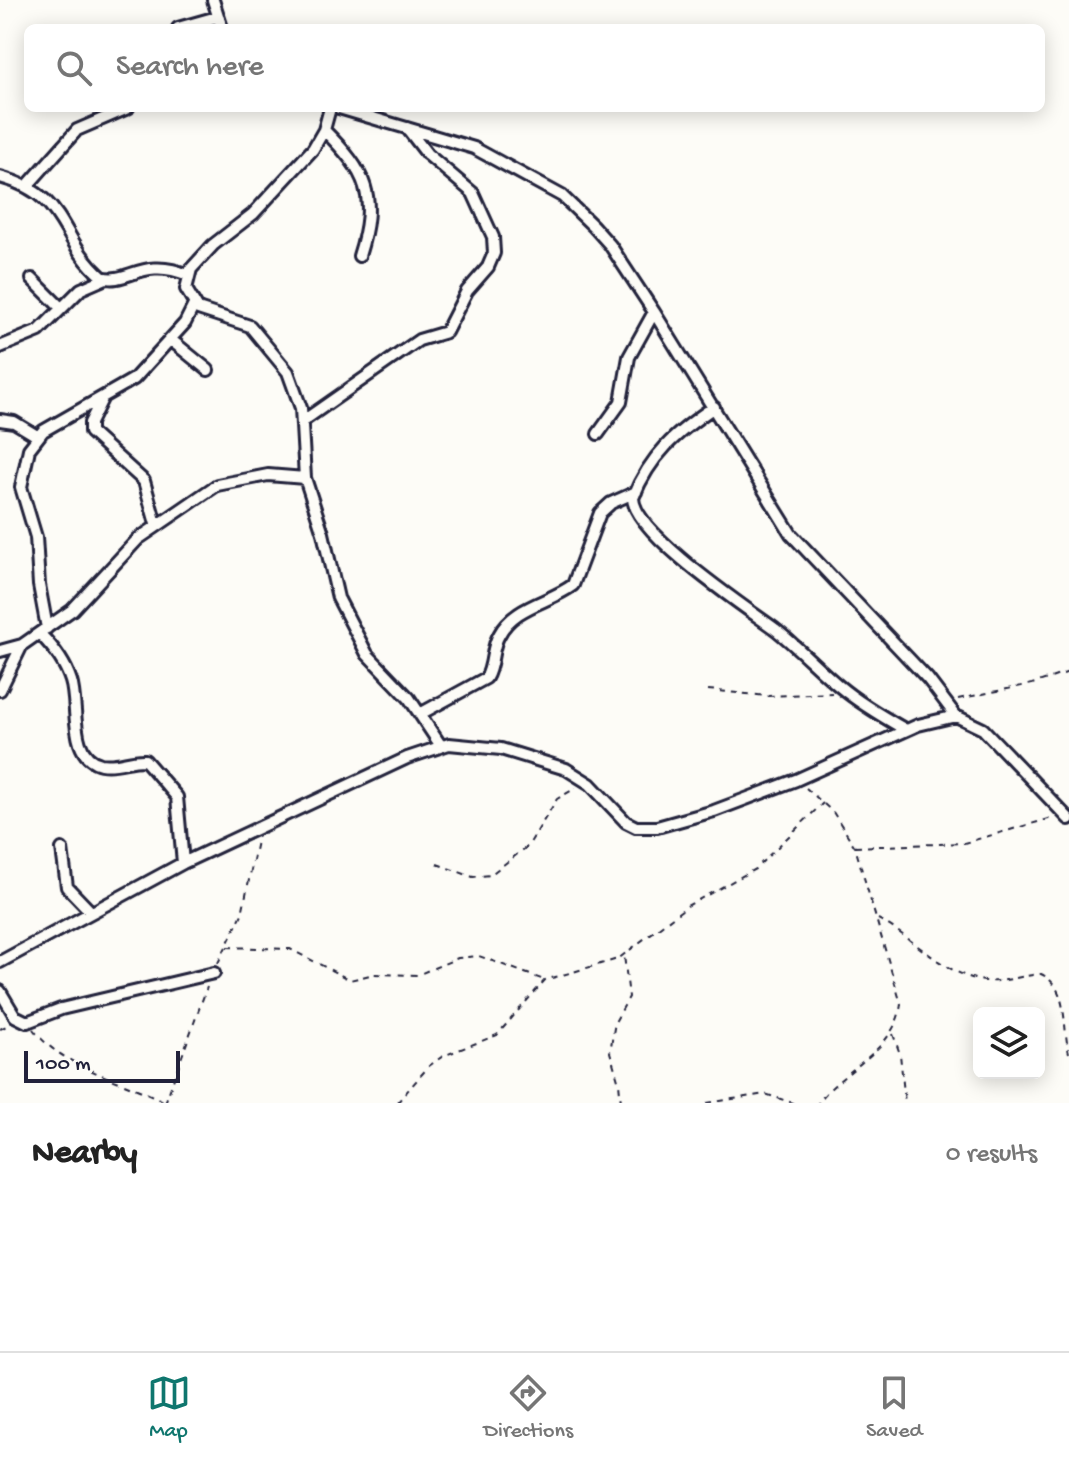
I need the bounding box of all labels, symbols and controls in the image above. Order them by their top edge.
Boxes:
search box [24,24,1045,112]
icon: search [52,46,96,90]
text: Search here [116,51,264,86]
map controls [973,1007,1045,1079]
button: layers [973,1007,1045,1079]
scale bar [24,1047,180,1083]
text: 100 m [36,1052,91,1078]
text: Nearby [32,1135,137,1175]
text: 0 results [946,1140,1037,1171]
tab: Map [147,1371,191,1445]
tab: Directions [484,1371,573,1445]
tab: Saved [866,1371,922,1445]

